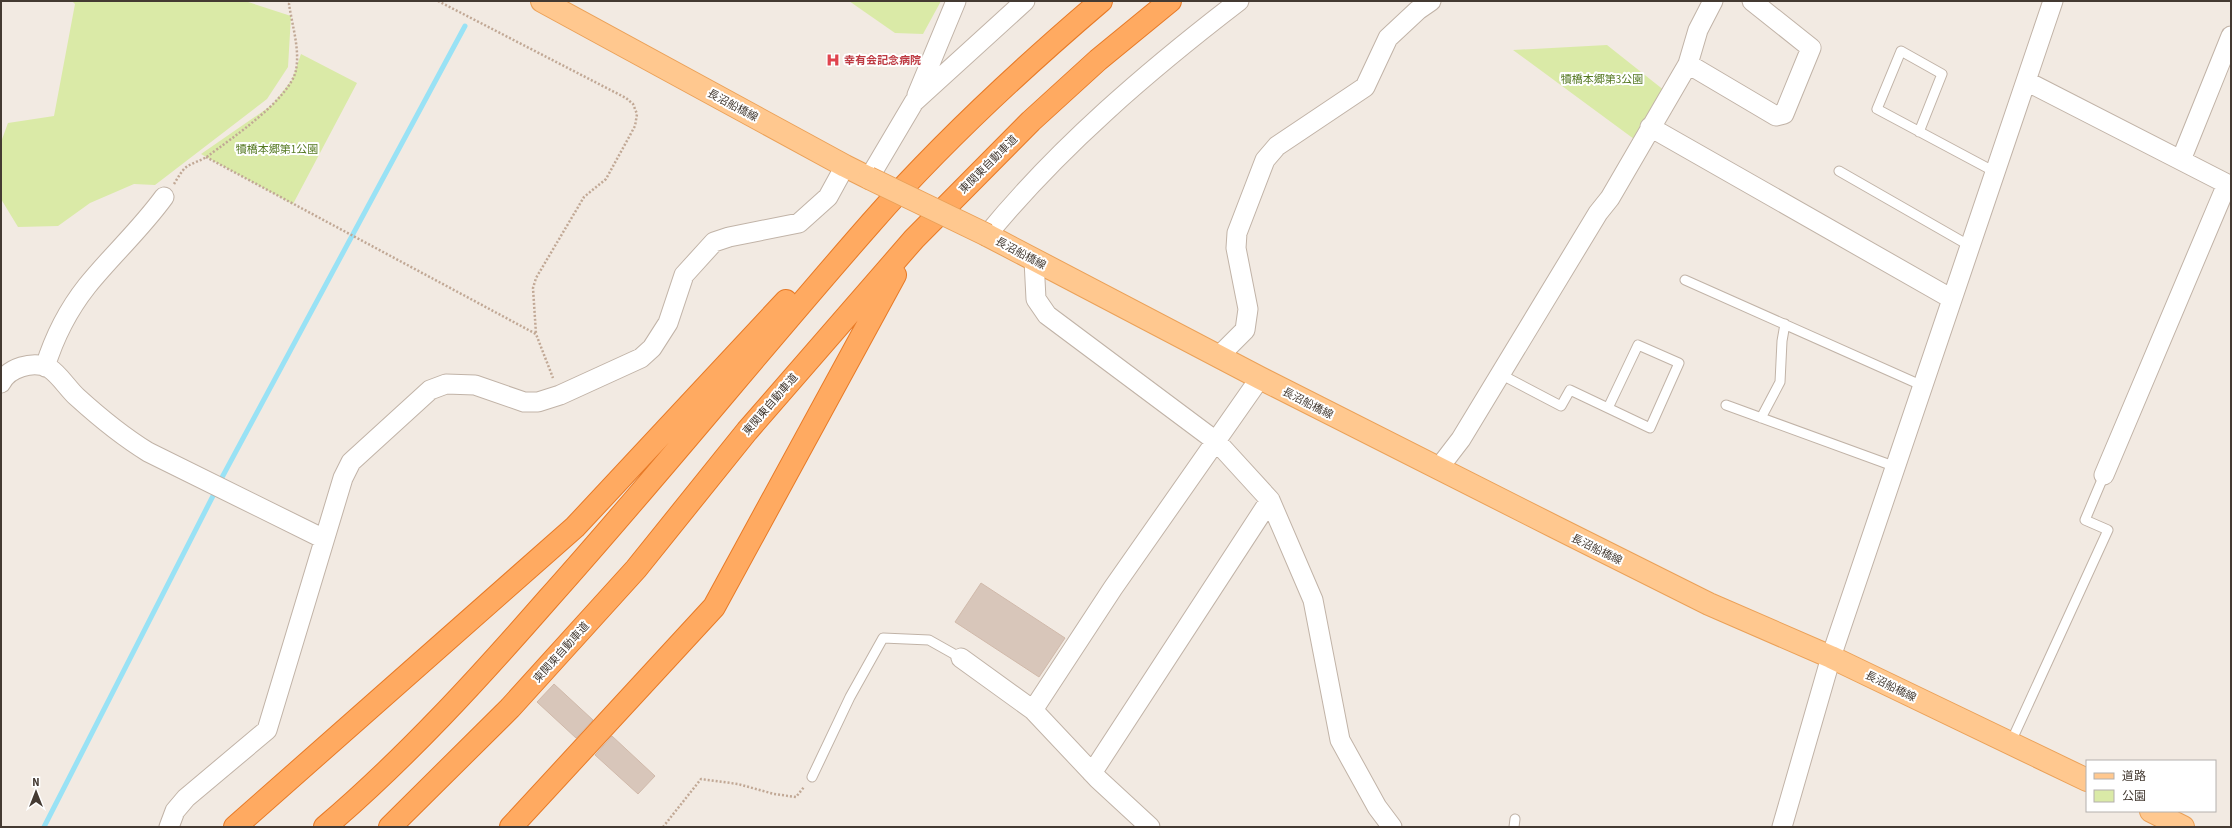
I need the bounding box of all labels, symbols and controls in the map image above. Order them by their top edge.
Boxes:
hospital icon: 幸有会記念病院 [825,52,841,68]
place label: 幸有会記念病院 [844,53,921,68]
park label: 犢橋本郷第3公園 [1561,72,1643,87]
street label: 長沼船橋線 [705,86,761,125]
street label: 東関東自動車道 [956,132,1021,197]
park label: 犢橋本郷第1公園 [236,142,318,157]
street label: 長沼船橋線 [993,234,1049,273]
street label: 東関東自動車道 [739,370,801,438]
street label: 長沼船橋線 [1280,384,1336,423]
street label: 長沼船橋線 [1569,531,1625,568]
street label: 東関東自動車道 [530,619,593,686]
street label: 長沼船橋線 [1863,668,1919,705]
legend [2086,760,2216,812]
text: 道路 [2122,768,2146,785]
north arrow [16,772,56,812]
text: N [32,775,40,790]
text: 公園 [2122,788,2146,805]

